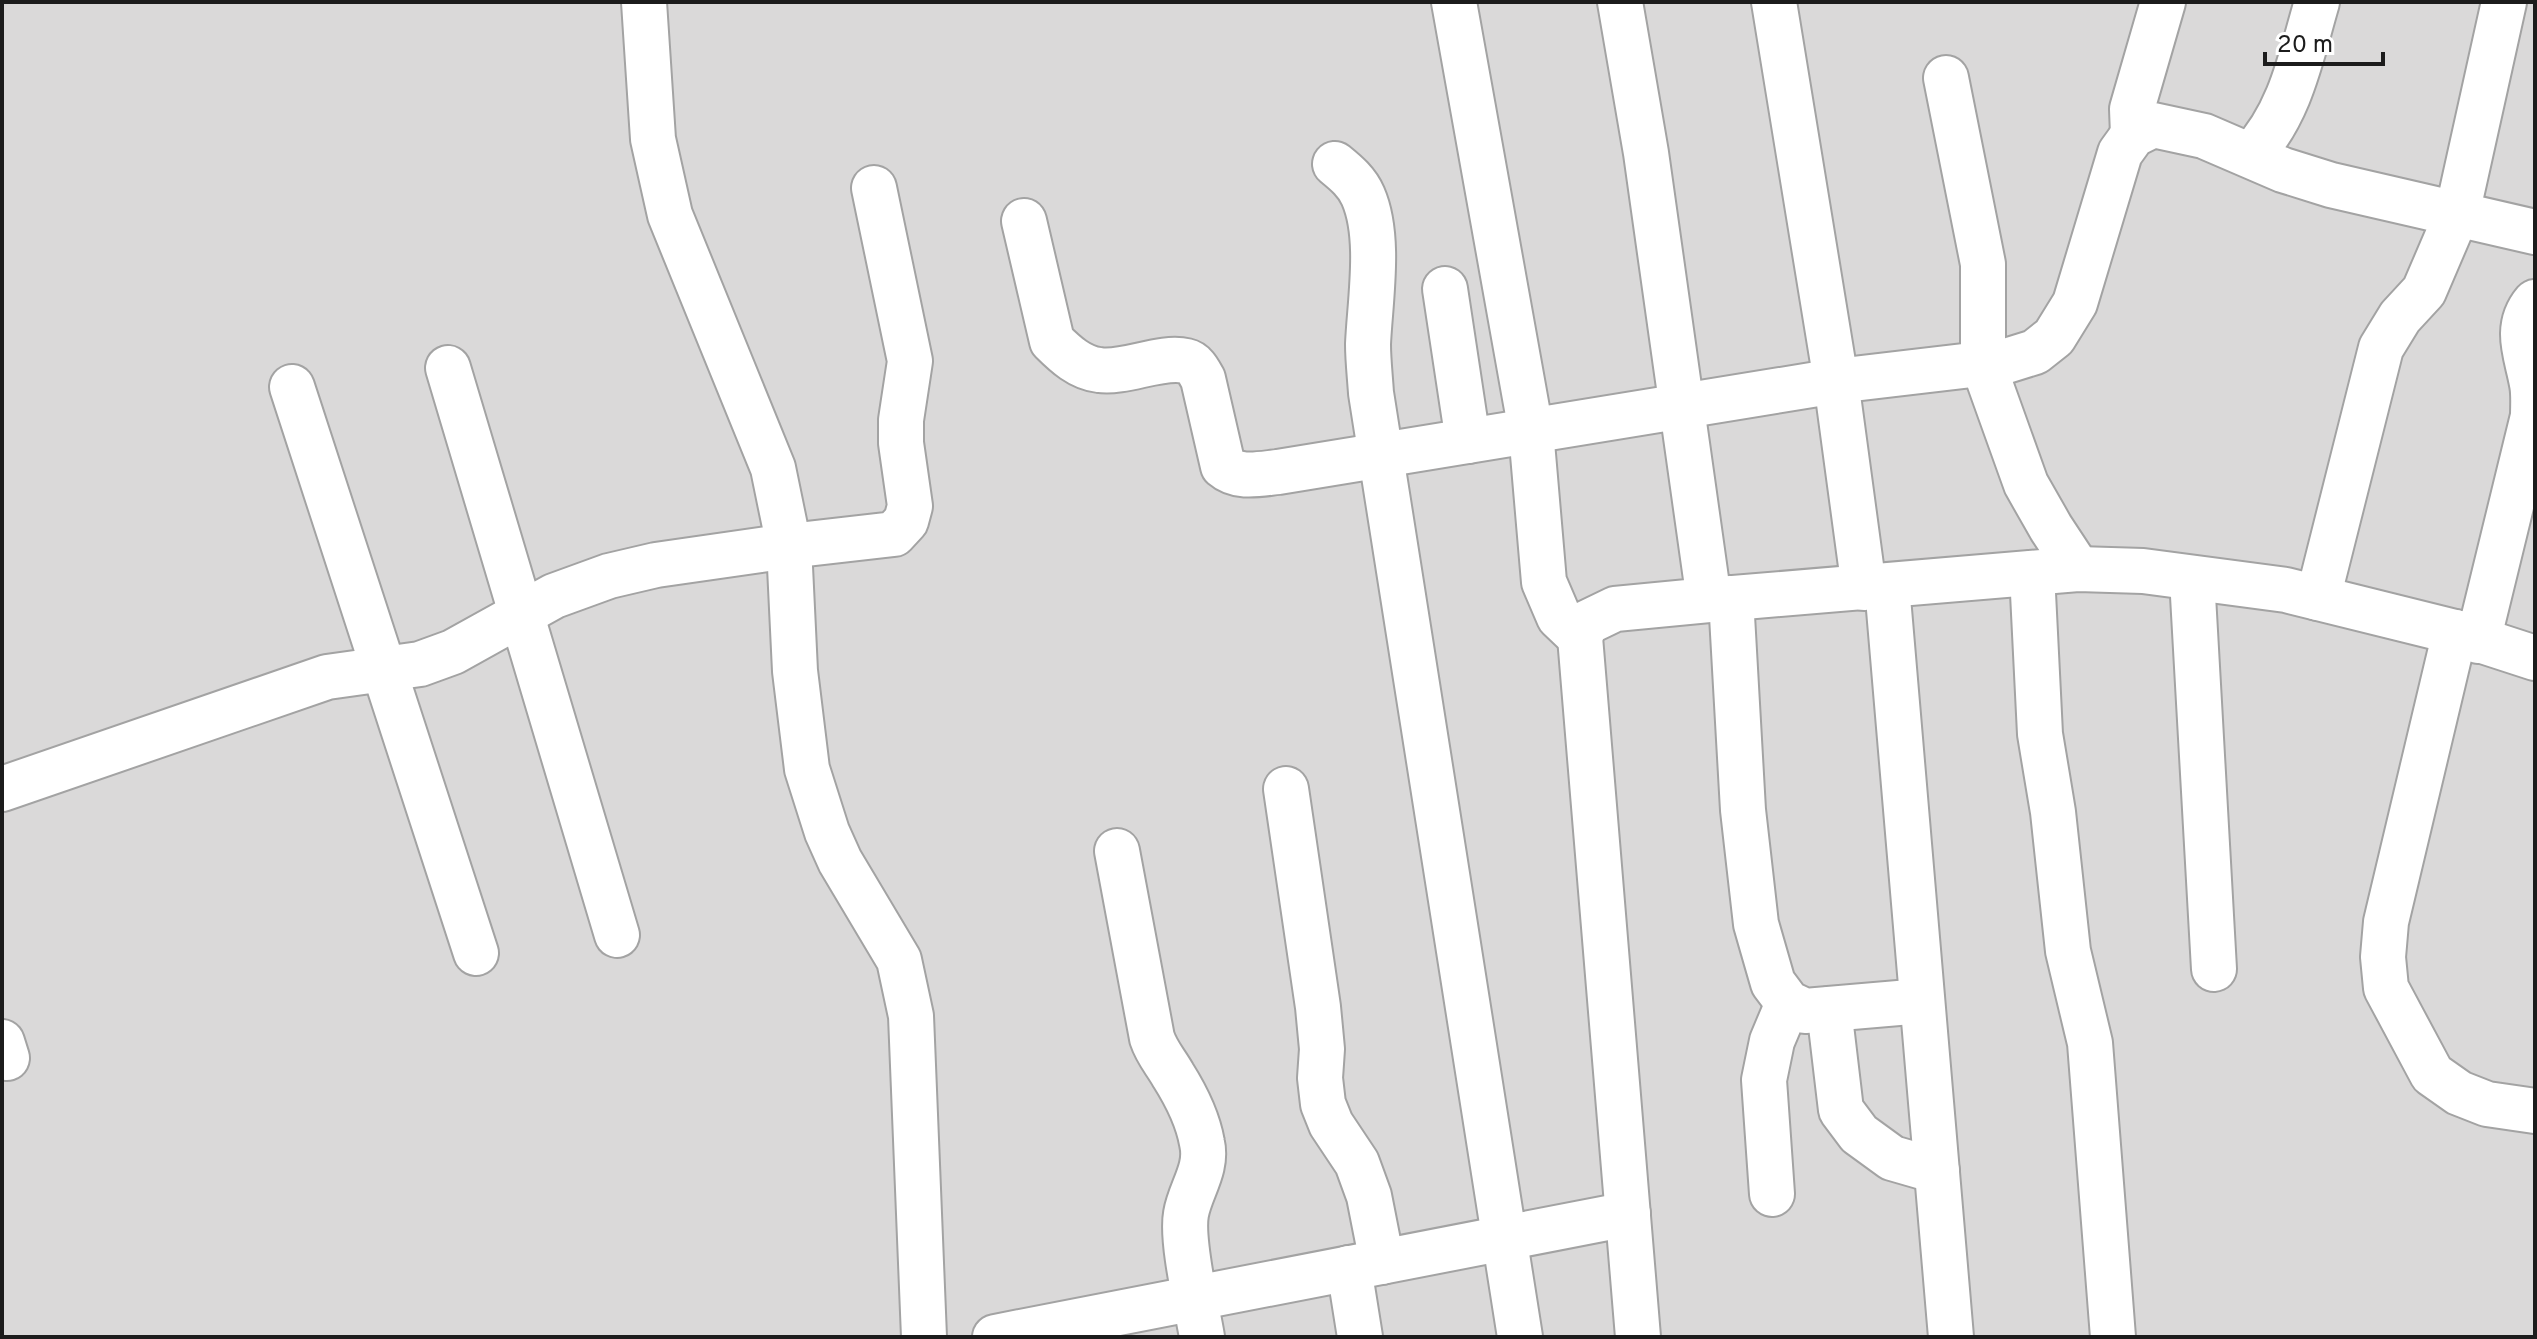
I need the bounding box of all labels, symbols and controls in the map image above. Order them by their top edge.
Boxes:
scale bar [2265,16,2383,66]
text: 20 m [2277,31,2333,61]

